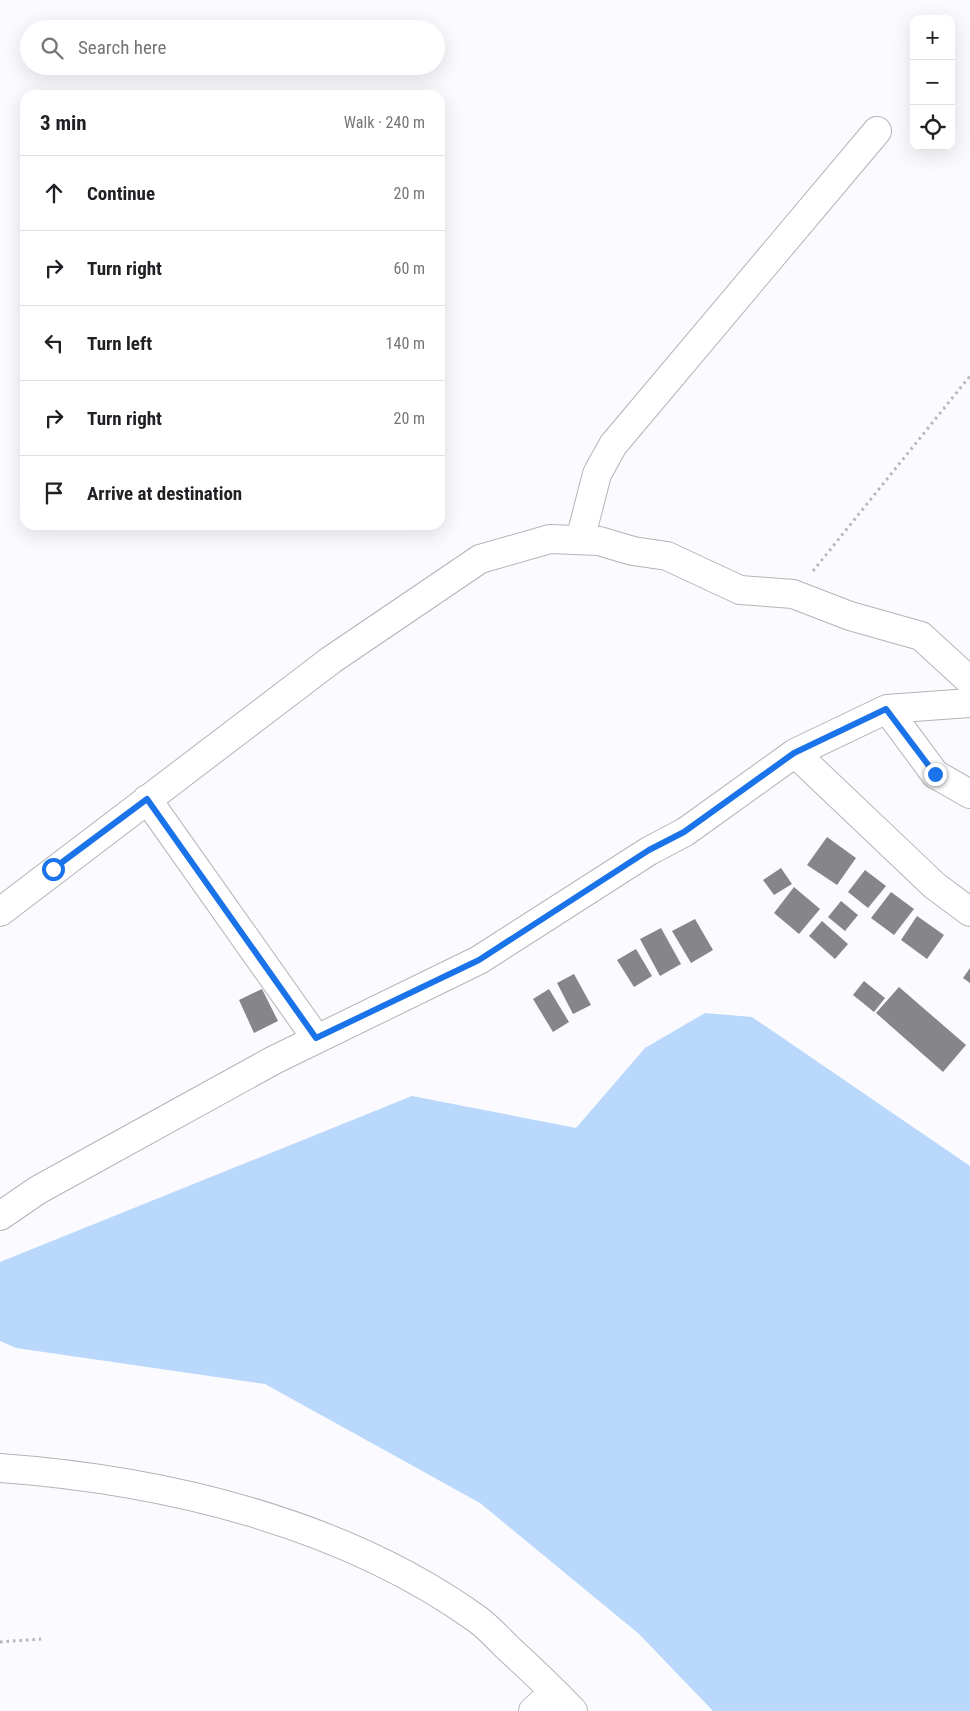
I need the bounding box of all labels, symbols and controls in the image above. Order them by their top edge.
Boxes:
map controls [910,15,955,150]
button: + [910,15,955,60]
search box [20,20,445,75]
icon: search [38,34,66,62]
text: Search here [78,36,166,59]
button: − [910,60,955,105]
button: locate [910,105,955,150]
text: 3 min [40,111,87,135]
text: Walk · 240 m [344,113,425,132]
icon: ahead [40,179,68,207]
text: Continue [87,182,155,205]
text: 20 m [393,184,425,203]
icon: right [40,254,68,282]
text: Turn right [87,257,162,280]
text: 60 m [393,259,425,278]
icon: left [40,329,68,357]
text: Turn left [87,332,152,355]
text: 140 m [386,334,425,353]
icon: right [40,404,68,432]
text: Turn right [87,407,162,430]
text: 20 m [393,409,425,428]
icon: arrive [40,479,68,507]
text: Arrive at destination [87,482,242,505]
route end [924,763,947,786]
route start [42,858,65,881]

